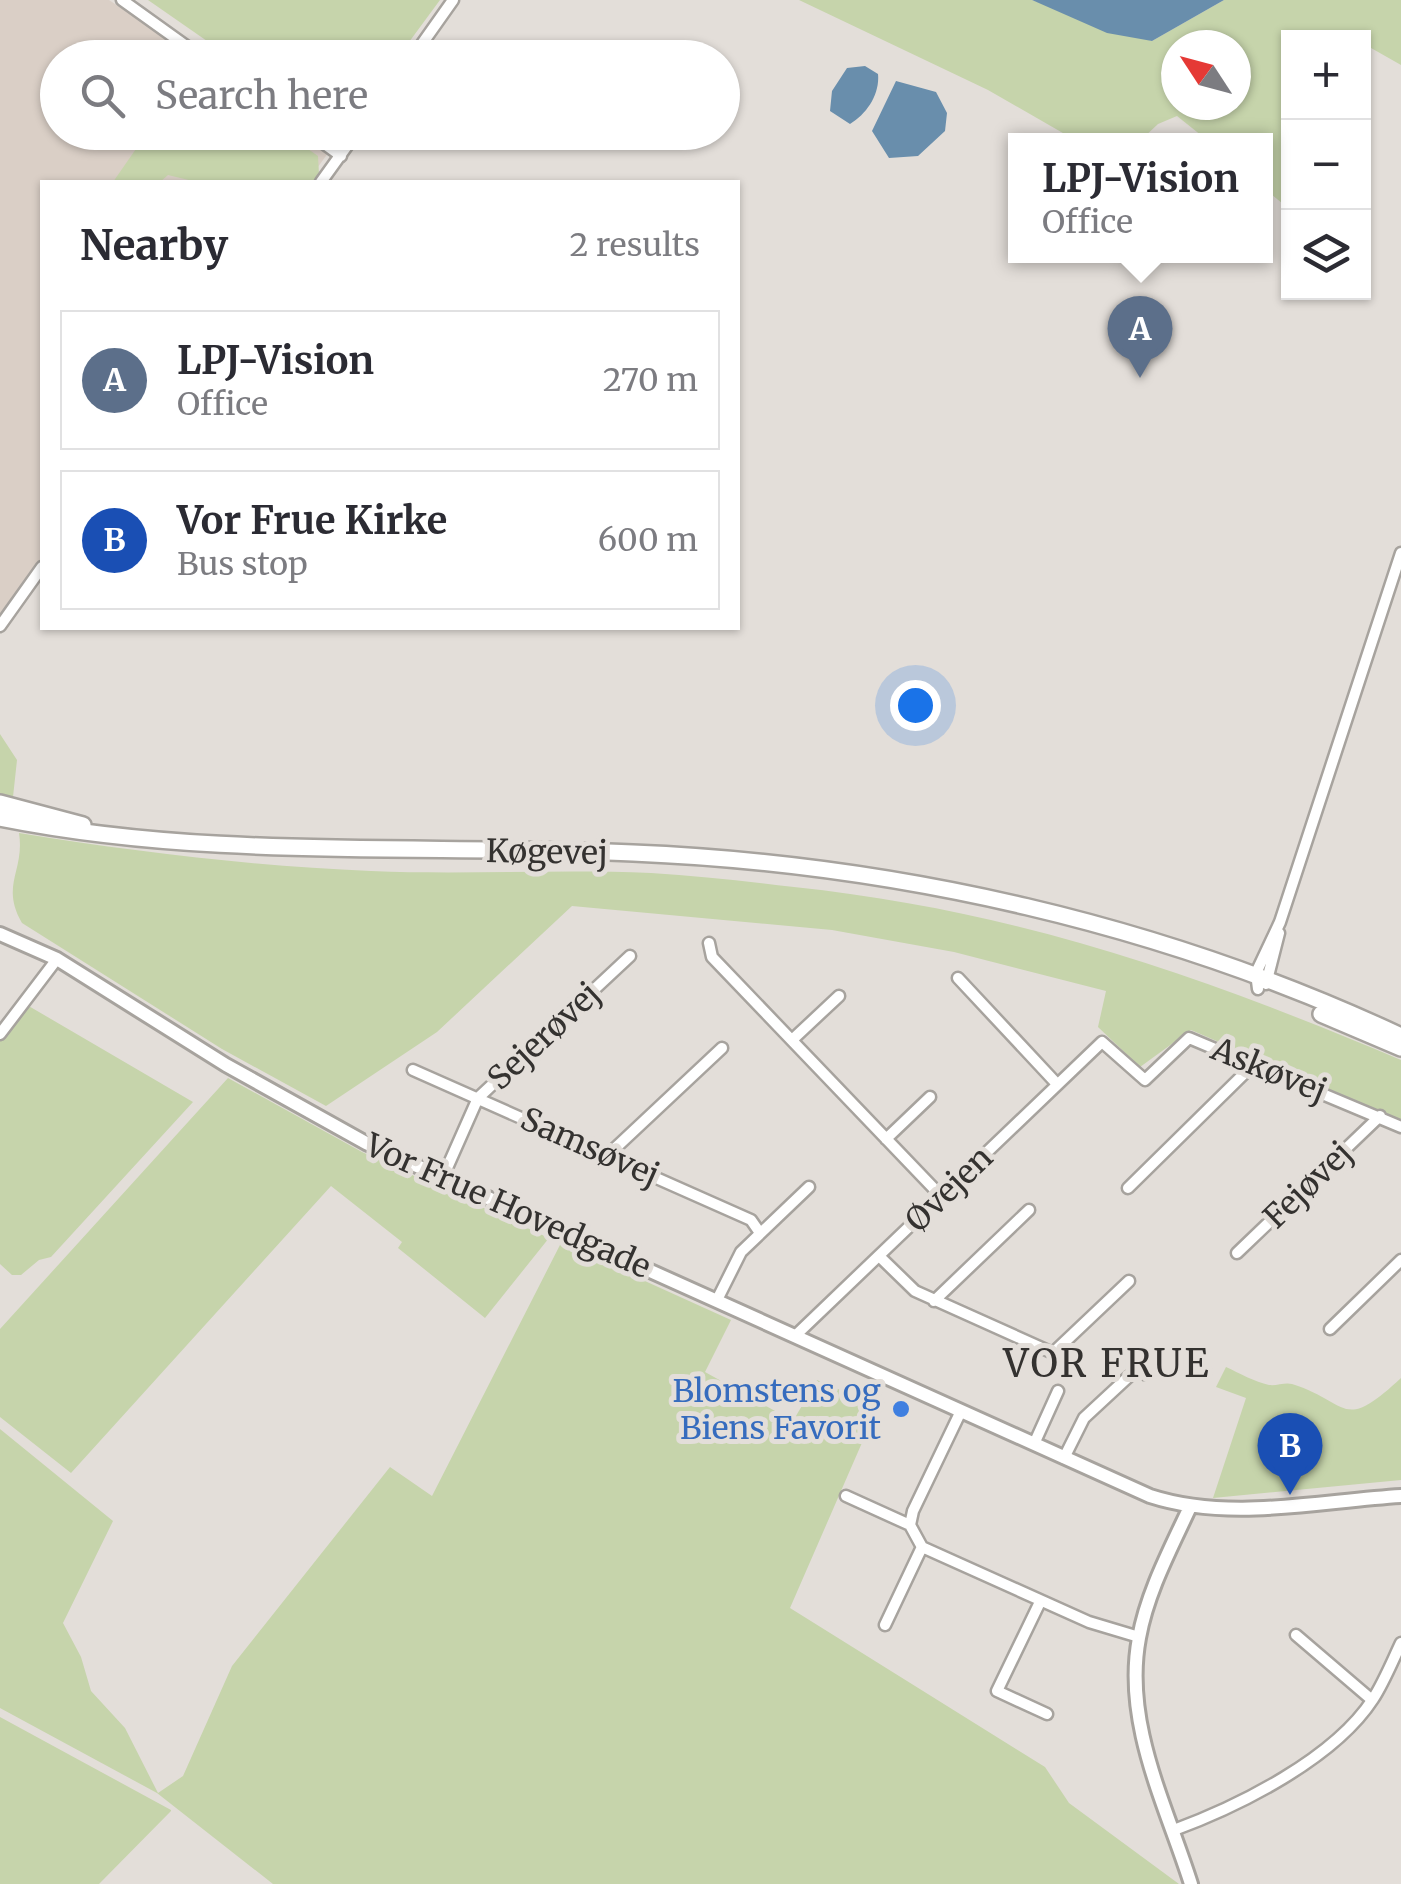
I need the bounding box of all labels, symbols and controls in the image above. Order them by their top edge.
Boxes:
north arrow [1161,30,1251,120]
map controls [1281,30,1371,300]
button: + [1281,30,1371,120]
search box [40,40,740,150]
icon: search [75,68,130,123]
text: Search here [155,72,368,119]
button: − [1281,120,1371,210]
popup [1008,133,1273,263]
text: LPJ-Vision [1042,155,1239,202]
text: Office [1042,202,1133,242]
button: layers [1281,210,1371,300]
text: Nearby [80,219,228,271]
text: 2 results [569,225,700,265]
pin: A [1108,296,1172,378]
text: LPJ-Vision [177,337,374,384]
text: A [103,360,126,400]
text: 270 m [603,360,698,400]
text: Office [177,384,268,424]
text: Vor Frue Kirke [177,497,447,544]
text: B [103,520,126,560]
text: 600 m [598,520,698,560]
text: Bus stop [177,544,308,584]
your location [890,680,941,731]
street label: Køgevej [486,831,608,873]
street label: Sejerøvej [479,974,609,1098]
street label: Askøvej [1205,1028,1332,1111]
street label: Samsøvej [515,1099,665,1195]
street label: Vor Frue Hovedgade [358,1125,657,1287]
street label: Fejøvej [1255,1133,1361,1237]
street label: Øvejen [897,1138,1001,1240]
district label: VOR FRUE [1002,1340,1211,1387]
place label: Blomstens og Biens Favorit [673,1371,882,1448]
marker: Blomstens og Biens Favorit [890,1398,912,1420]
pin: B [1258,1412,1322,1495]

